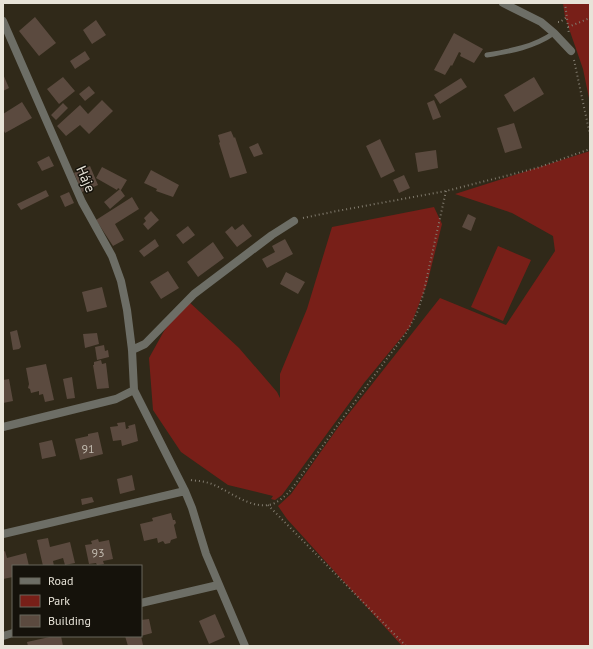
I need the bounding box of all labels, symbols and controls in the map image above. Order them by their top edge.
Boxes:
street label: Háje [72,163,100,195]
house number: 91 [81,441,95,456]
house number: 93 [91,545,105,560]
legend [12,565,142,637]
text: Road [48,573,73,588]
text: Park [48,593,70,608]
text: Building [48,613,91,628]

